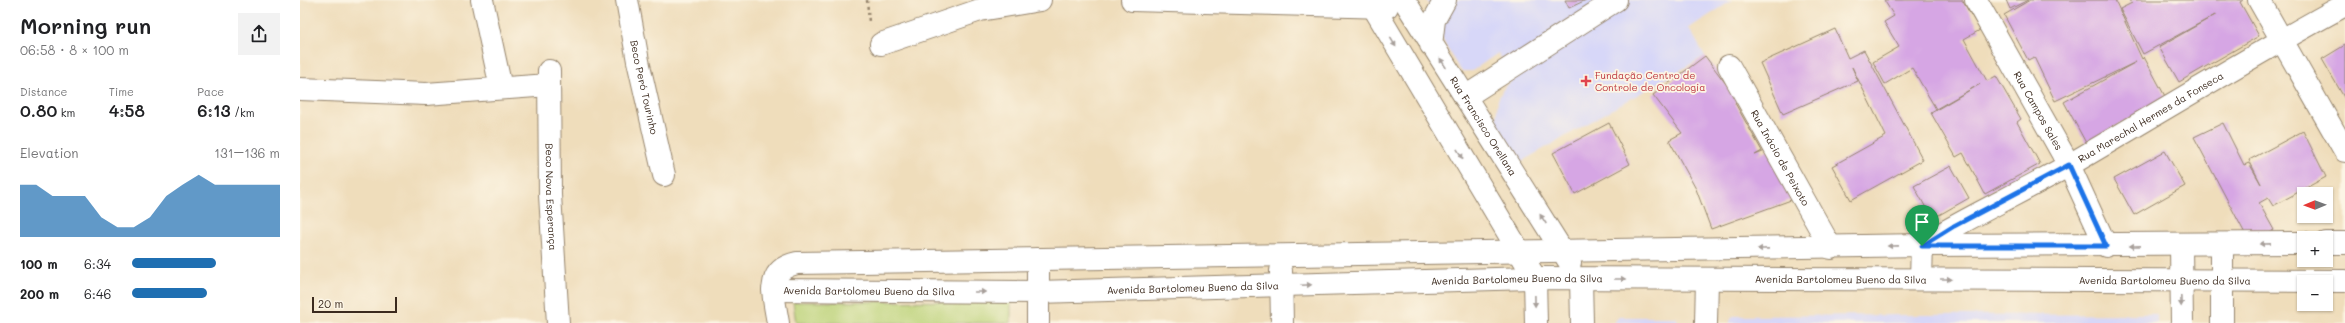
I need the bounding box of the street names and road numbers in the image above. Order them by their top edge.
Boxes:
street label: Beco Peró Tourinho [627,39,662,136]
street label: Rua Marechal Hermes da Fonseca [2075,68,2226,166]
street label: Rua Campos Sales [2011,69,2066,153]
street label: Rua Francisco Orellana [1447,74,1520,178]
street label: Rua Inácio de Peixoto [1748,107,1813,208]
street label: Beco Nova Esperança [543,143,560,251]
street label: Avenida Bartolomeu Bueno da Silva [1431,271,1603,288]
street label: Avenida Bartolomeu Bueno da Silva [1755,272,1927,286]
street label: Avenida Bartolomeu Bueno da Silva [2079,273,2251,288]
street label: Avenida Bartolomeu Bueno da Silva [1107,278,1279,297]
street label: Avenida Bartolomeu Bueno da Silva [783,283,955,298]

